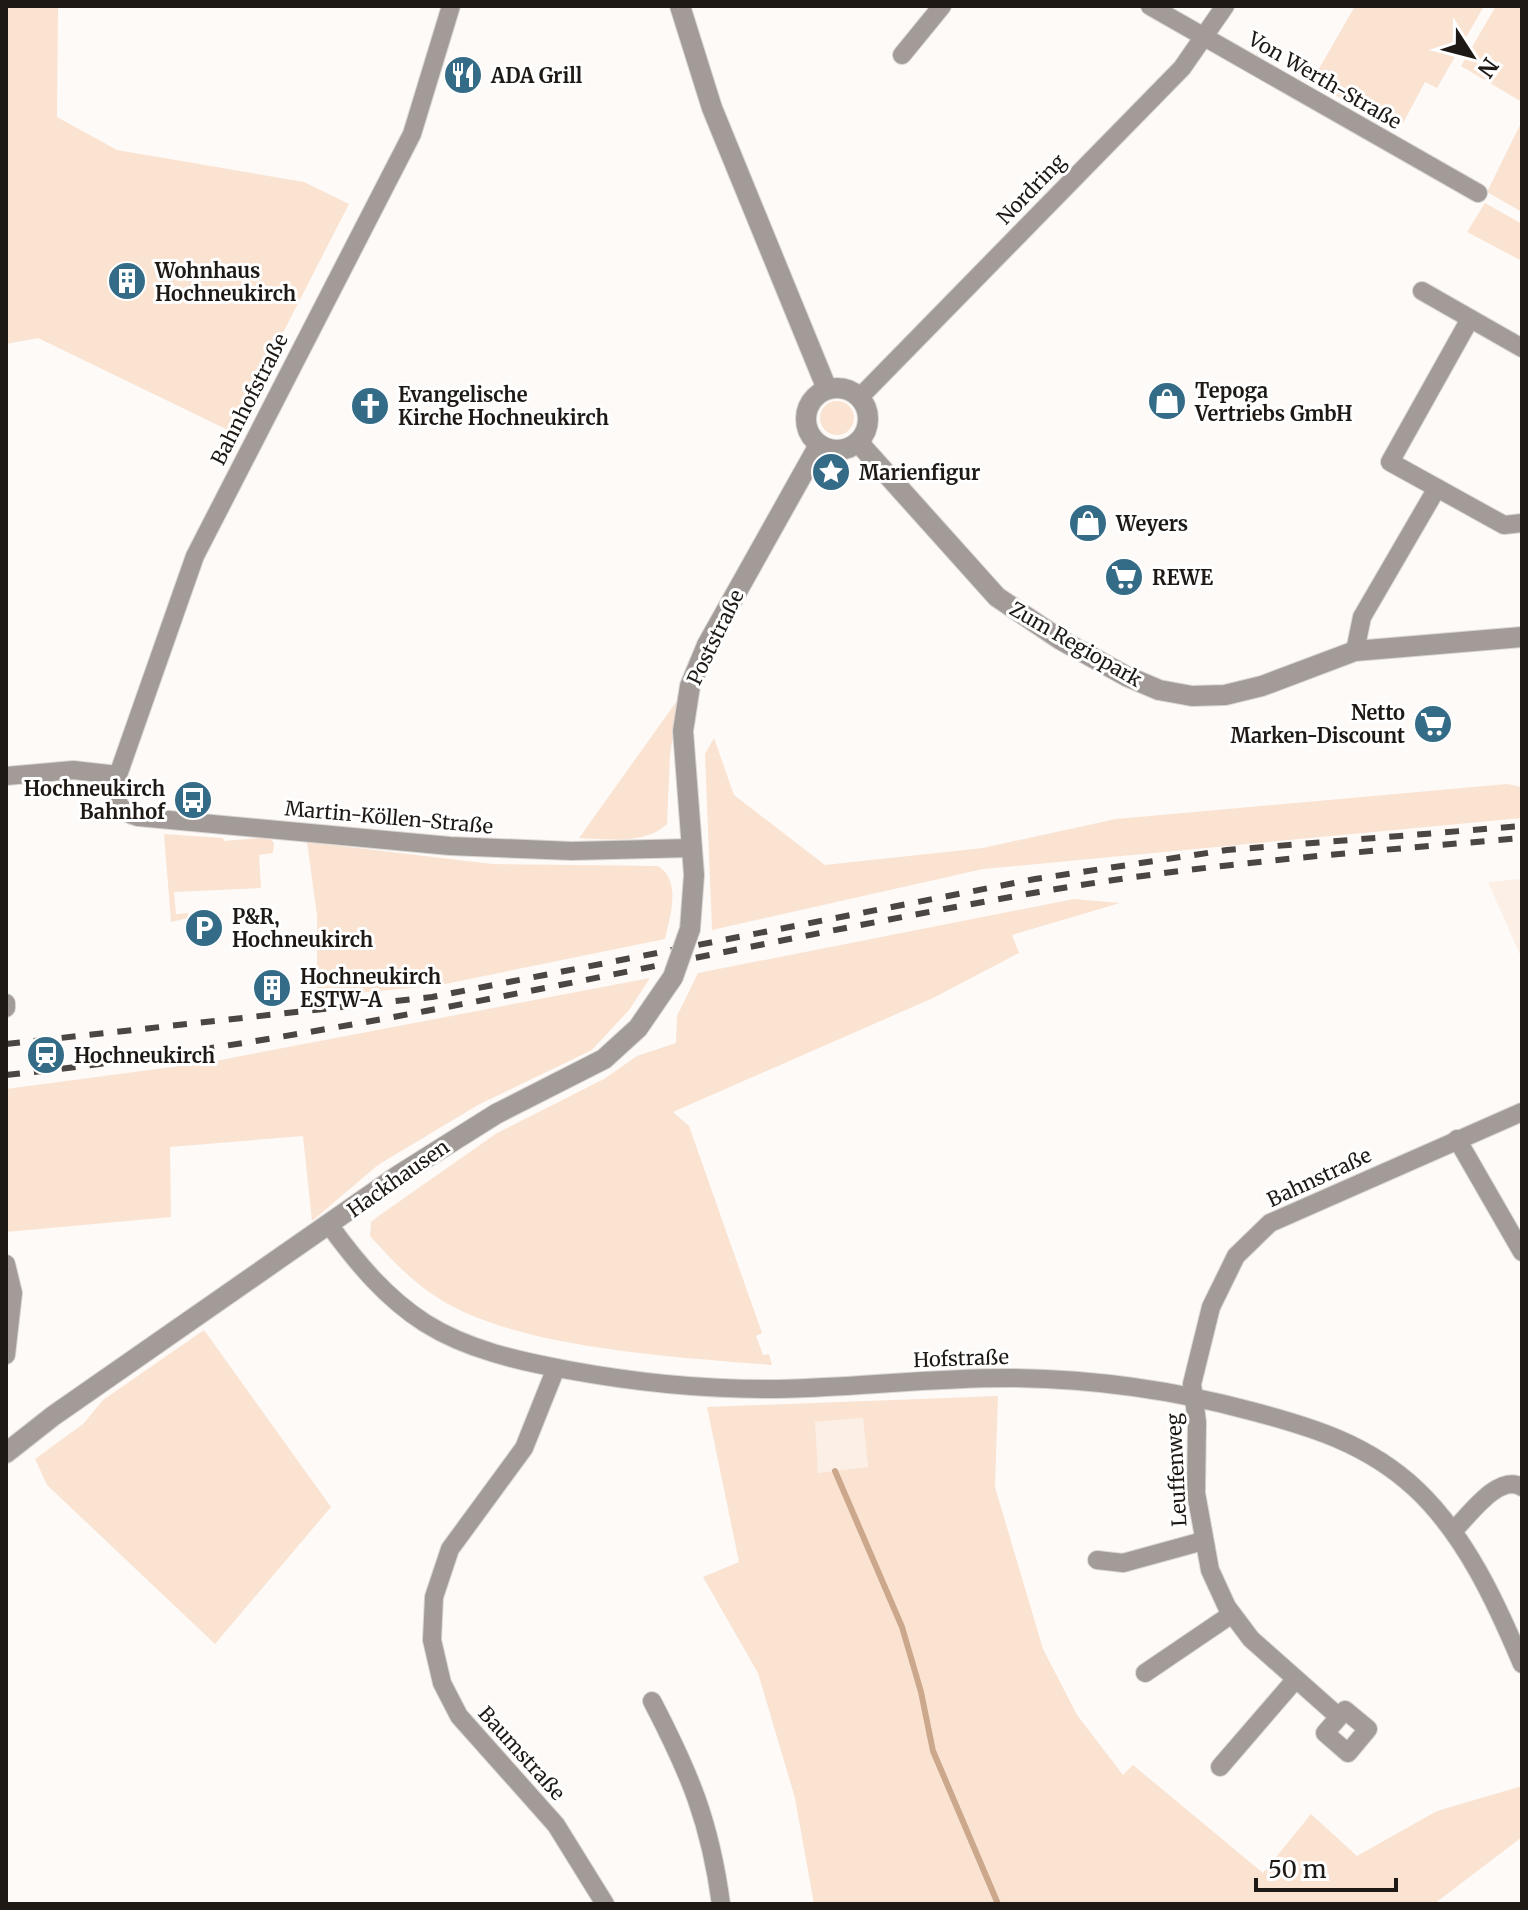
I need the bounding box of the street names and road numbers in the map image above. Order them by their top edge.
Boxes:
street label: Von Werth-Straße [1243,26,1406,134]
street label: Nordring [991,149,1071,229]
street label: Bahnhofstraße [205,329,293,469]
street label: Poststraße [681,585,749,689]
street label: Zum Regiopark [1005,596,1147,692]
street label: Martin-Köllen-Straße [284,795,494,839]
street label: Hackhausen [342,1134,454,1222]
street label: Bahnstraße [1263,1142,1375,1212]
street label: Hofstraße [913,1344,1009,1372]
street label: Leuffenweg [1161,1413,1191,1527]
street label: Baumstraße [473,1701,571,1805]

